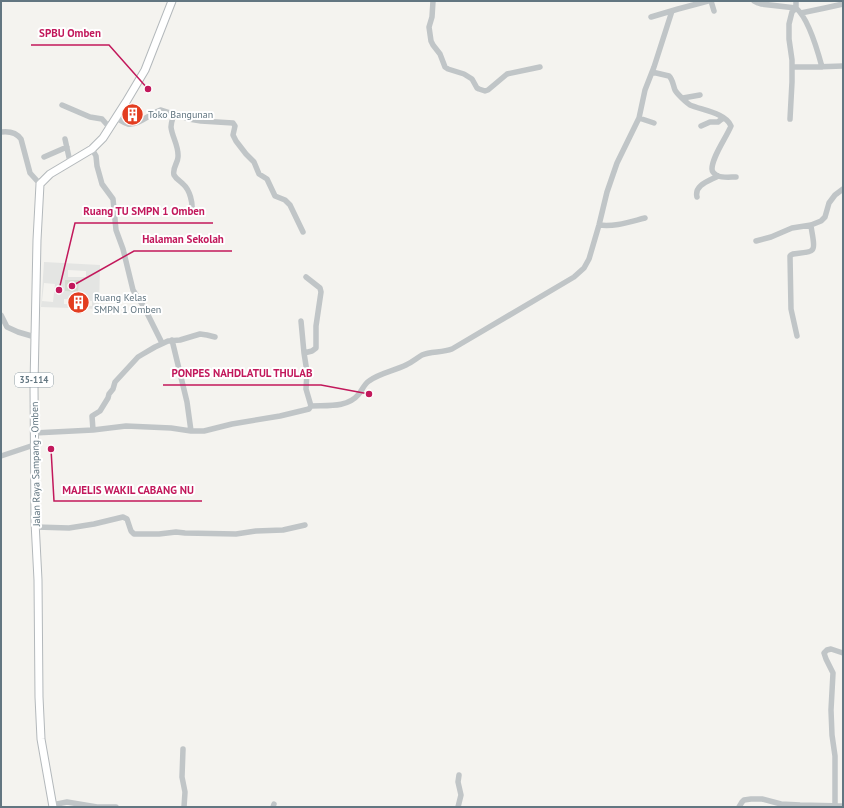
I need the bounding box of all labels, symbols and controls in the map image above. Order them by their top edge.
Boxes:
callout: SPBU Omben [31,22,109,45]
text: SPBU Omben [39,26,101,40]
building icon: Toko Bangunan [119,101,145,127]
place label: Toko Bangunan [148,108,213,121]
callout: Ruang TU SMPN 1 Omben [75,200,213,223]
text: Ruang TU SMPN 1 Omben [83,204,205,218]
callout: Halaman Sekolah [134,228,232,251]
text: Halaman Sekolah [142,232,224,246]
building icon: Ruang Kelas SMPN 1 Omben [65,290,91,316]
place label: Ruang Kelas SMPN 1 Omben [94,291,161,316]
callout: PONPES NAHDLATUL THULAB [163,362,321,385]
text: PONPES NAHDLATUL THULAB [171,366,313,380]
road number: 35-114 [15,373,53,387]
street label: Jalan Raya Sampang - Omben [28,401,43,528]
callout: MAJELIS WAKIL CABANG NU [54,478,202,501]
text: MAJELIS WAKIL CABANG NU [62,483,194,497]

